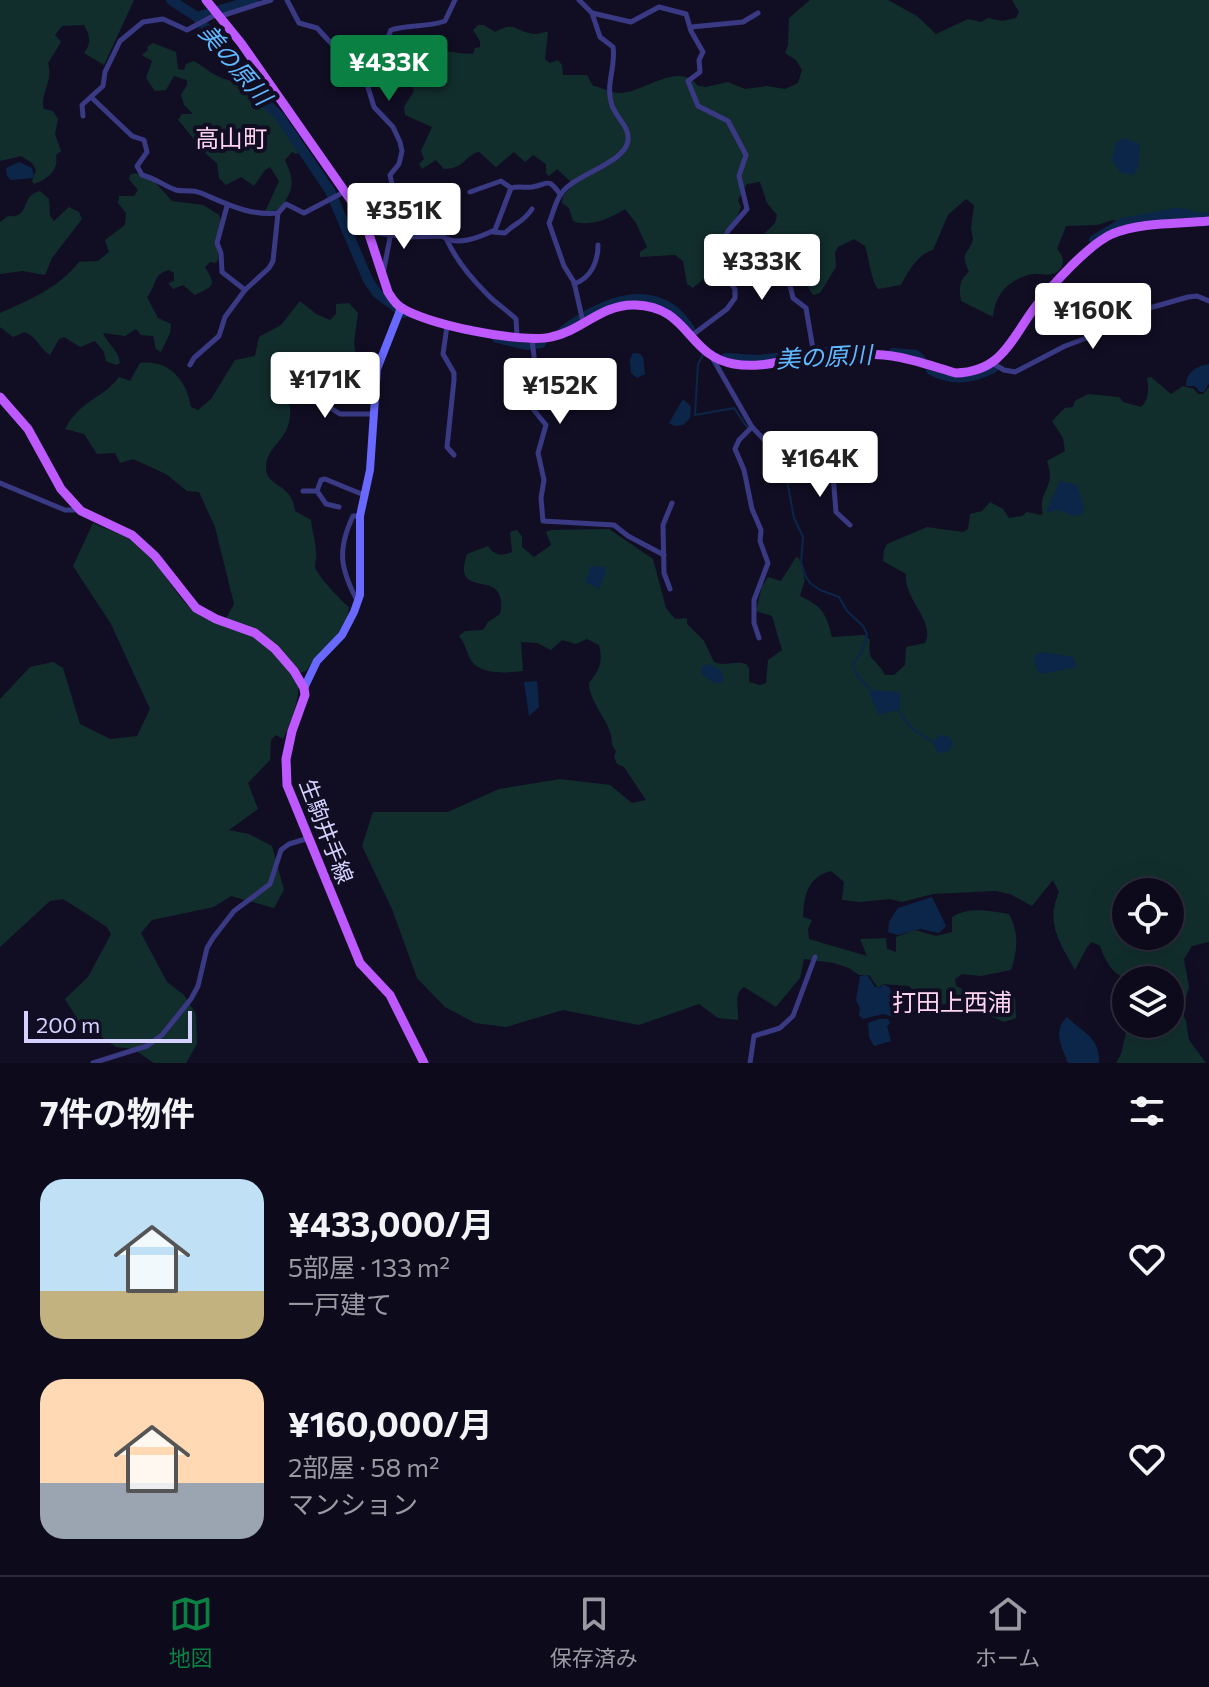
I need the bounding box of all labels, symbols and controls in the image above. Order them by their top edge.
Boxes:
water label: 美の原川 [194,18,280,112]
pin: ¥433K [333,35,445,103]
text: ¥433K [348,45,430,76]
district label: 高山町 [195,123,267,152]
pin: ¥351K [348,183,460,251]
text: ¥351K [366,193,442,224]
pin: ¥333K [706,234,818,302]
text: ¥333K [722,244,802,275]
pin: ¥160K [1037,283,1149,351]
text: ¥160K [1053,293,1133,324]
water label: 美の原川 [775,339,876,373]
pin: ¥171K [269,352,381,420]
pin: ¥152K [504,358,616,426]
text: ¥171K [289,362,361,393]
text: ¥152K [522,368,598,399]
pin: ¥164K [764,431,876,499]
text: ¥164K [781,441,859,472]
street label: 生駒井手線 [295,775,359,887]
map controls [1112,878,1184,1038]
button: locate [1112,878,1184,950]
button: layers [1112,966,1184,1038]
district label: 打田上西浦 [892,987,1012,1016]
scale bar [24,1007,192,1043]
text: 200 m [36,1011,100,1038]
icon: filters [1125,1089,1169,1133]
text: 7件の物件 [40,1091,195,1133]
text: ¥433,000/月 [288,1202,494,1244]
icon: home [104,1211,200,1307]
icon: heart [1125,1237,1169,1281]
text: 5部屋 · 133 m² [288,1251,450,1282]
text: 一戸建て [288,1288,392,1319]
text: ¥160,000/月 [288,1402,493,1444]
icon: home [104,1411,200,1507]
icon: heart [1125,1437,1169,1481]
text: 2部屋 · 58 m² [288,1451,439,1482]
text: マンション [288,1488,418,1519]
tab: 地図 [169,1592,213,1672]
tab: 保存済み [550,1592,638,1672]
tab: ホーム [975,1592,1040,1672]

